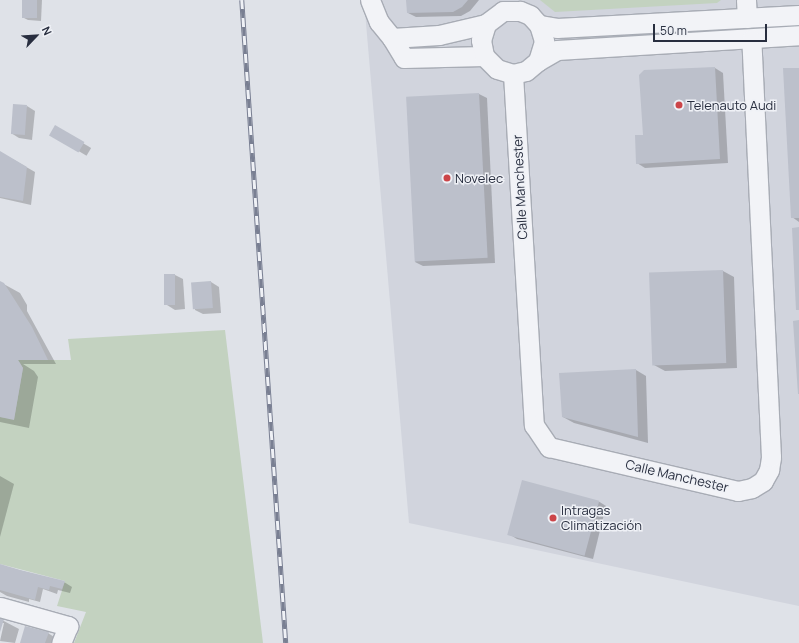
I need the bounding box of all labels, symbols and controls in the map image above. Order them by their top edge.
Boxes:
north arrow [16,16,56,56]
scale bar [655,16,769,42]
text: 50 m [660,22,687,39]
text: N [39,24,56,37]
place label: Telenauto Audi [687,97,776,113]
marker: Telenauto Audi [674,100,684,110]
street label: Calle Manchester [509,134,531,240]
place label: Novelec [455,170,503,186]
marker: Novelec [442,173,452,183]
street label: Calle Manchester [624,457,730,495]
place label: Intragas Climatización [561,503,642,534]
marker: Intragas Climatización [548,513,558,523]

